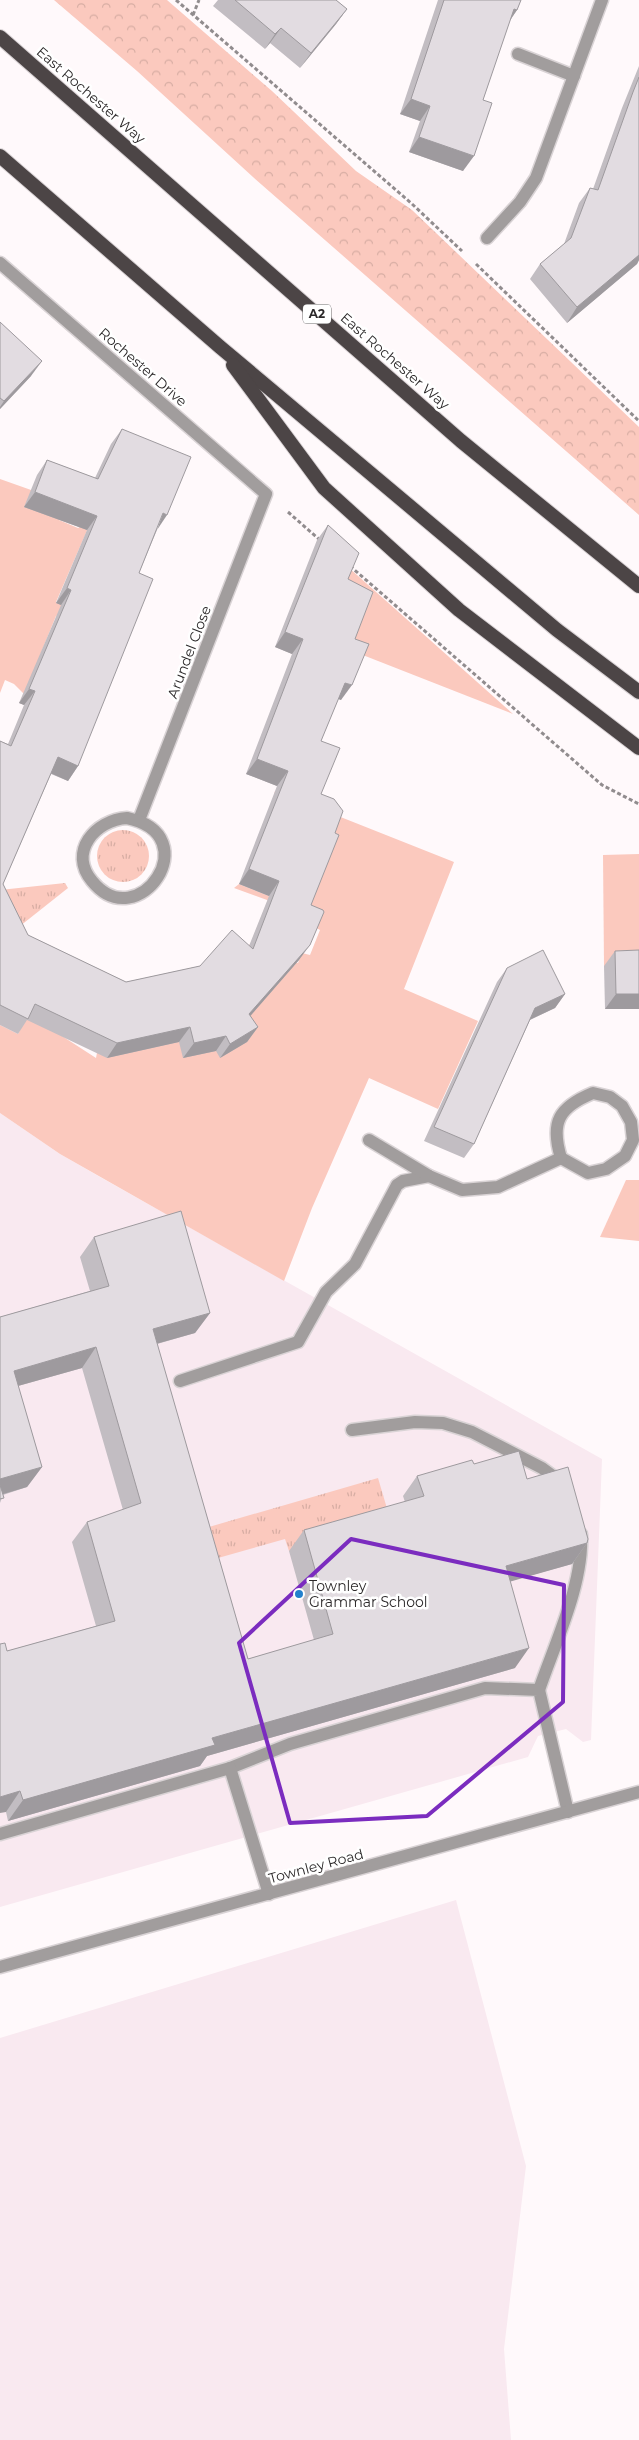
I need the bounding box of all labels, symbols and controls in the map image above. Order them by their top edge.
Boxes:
street label: East Rochester Way [33,43,150,148]
road number: A2 [303,304,331,324]
street label: East Rochester Way [337,309,454,414]
street label: Rochester Drive [95,324,191,410]
street label: Arundel Close [163,603,215,701]
place label: Townley Grammar School [309,1577,428,1611]
marker: Townley Grammar School [293,1588,305,1600]
street label: Townley Road [267,1845,365,1887]

